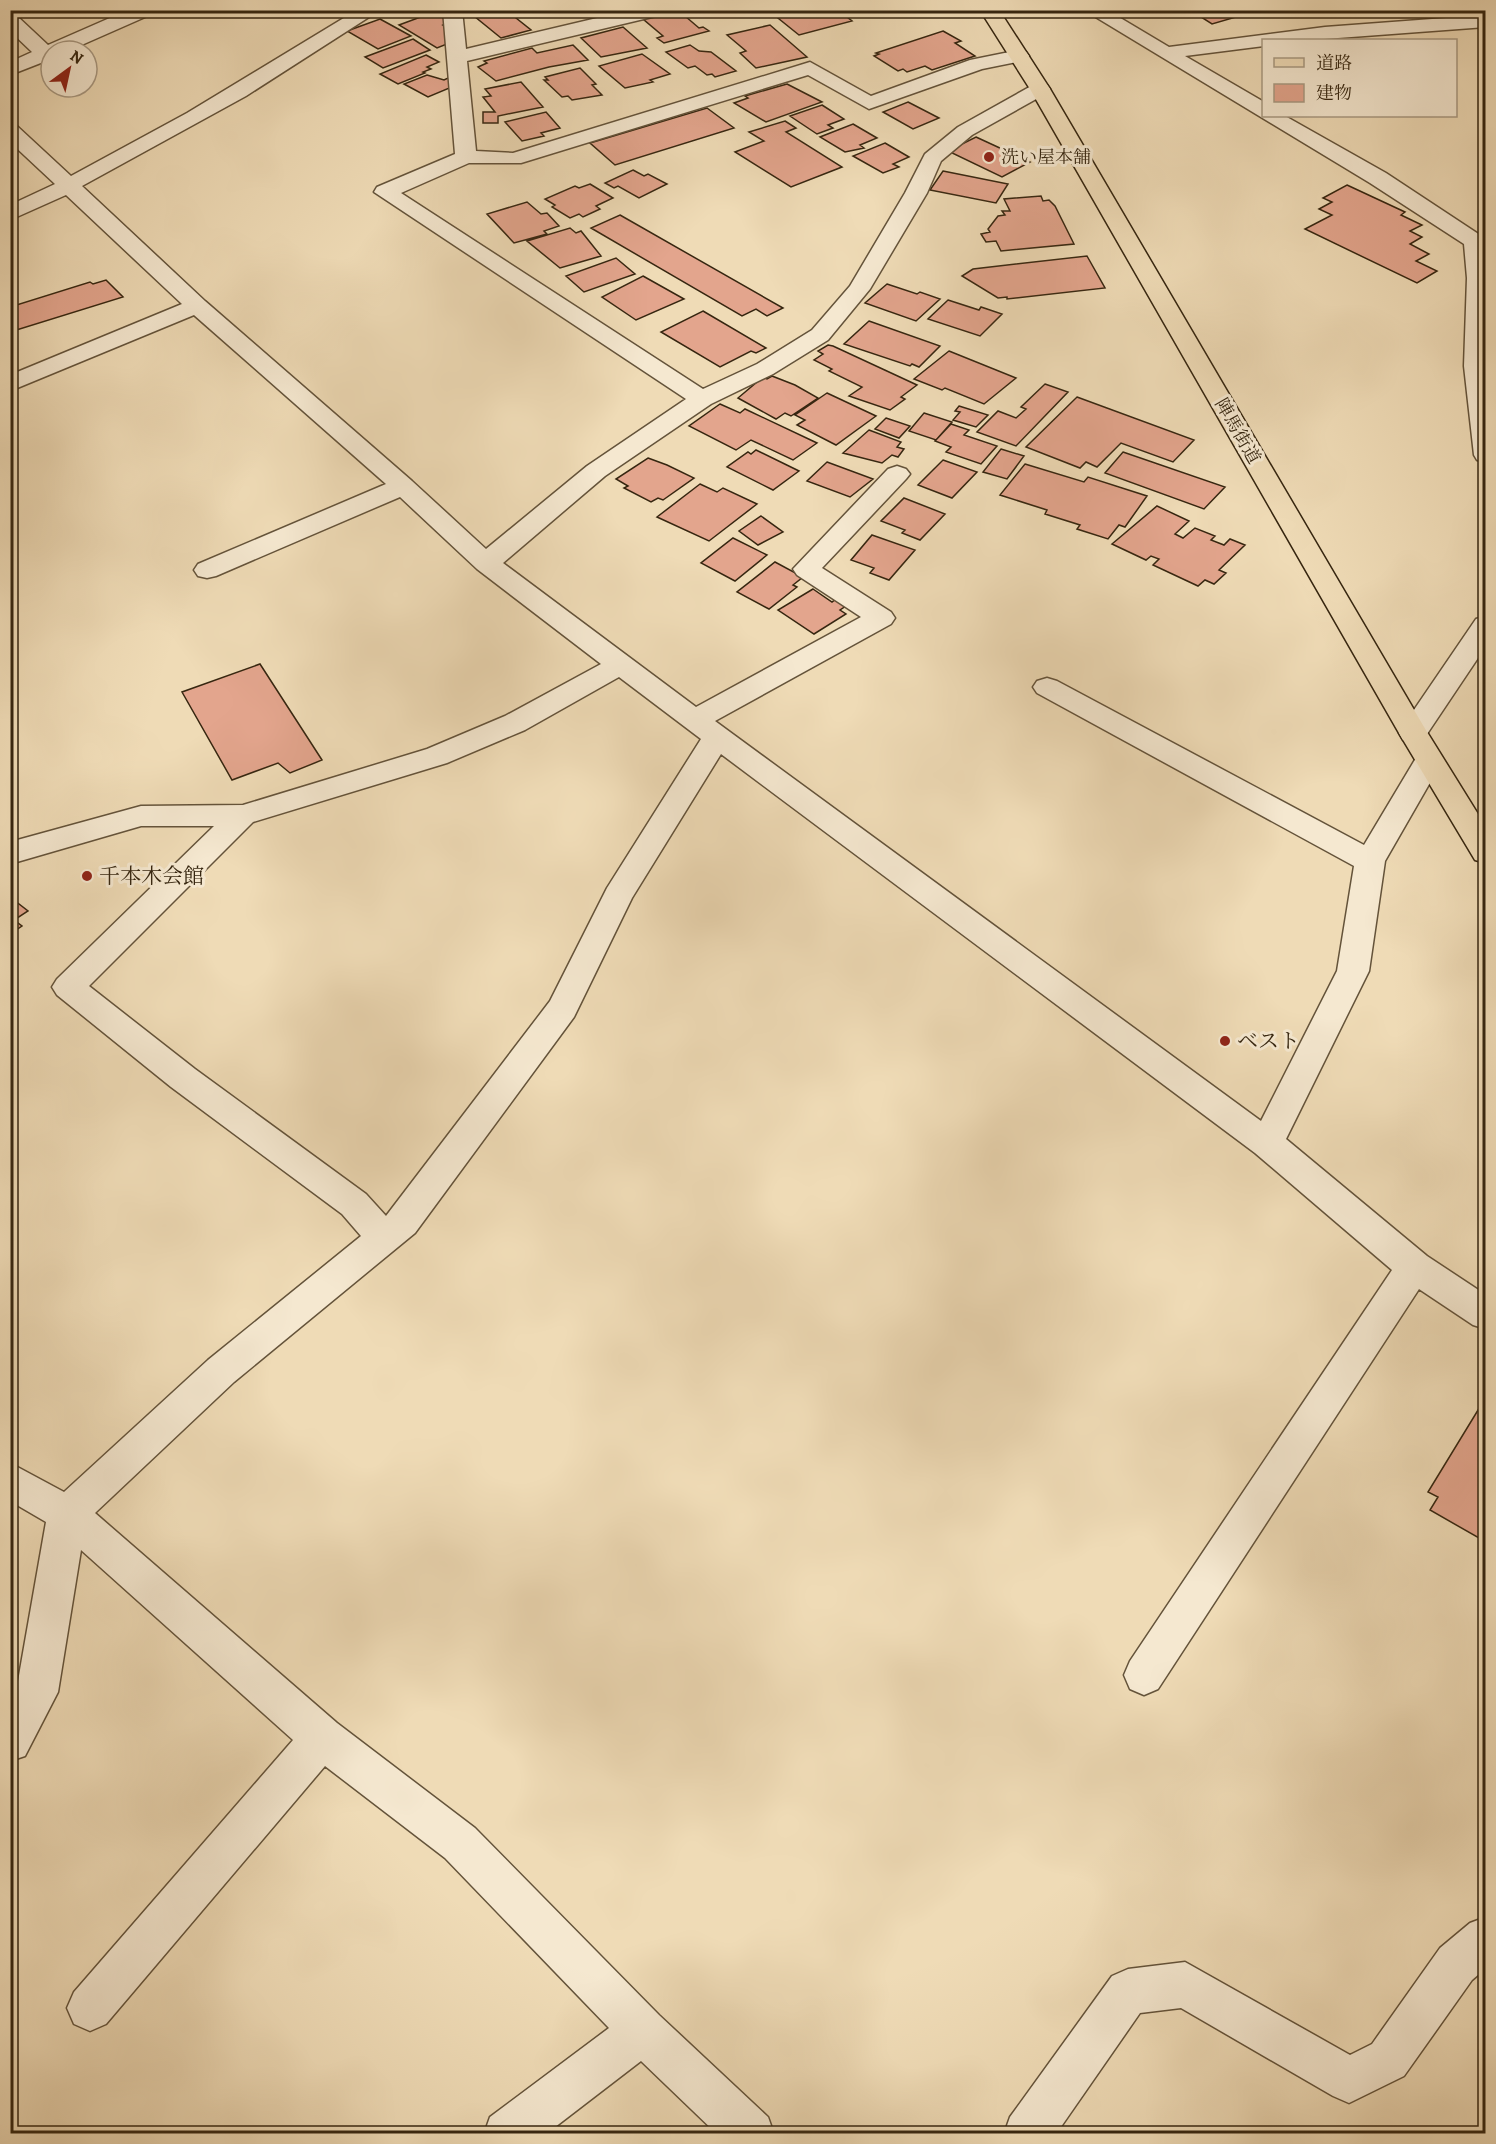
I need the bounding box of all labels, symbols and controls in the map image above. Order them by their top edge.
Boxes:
north arrow [39,39,99,99]
legend [1262,39,1457,117]
text: N [66,45,88,70]
text: 道路 [1316,51,1352,75]
text: 建物 [1316,81,1352,105]
place label: 洗い屋本舗 [1001,145,1091,169]
marker: 洗い屋本舗 [982,150,996,164]
street label: 陣馬街道 [1210,394,1266,468]
place label: 千本木会館 [99,862,204,890]
marker: 千本木会館 [80,869,94,883]
place label: ベスト [1237,1027,1300,1055]
marker: ベスト [1218,1034,1232,1048]

